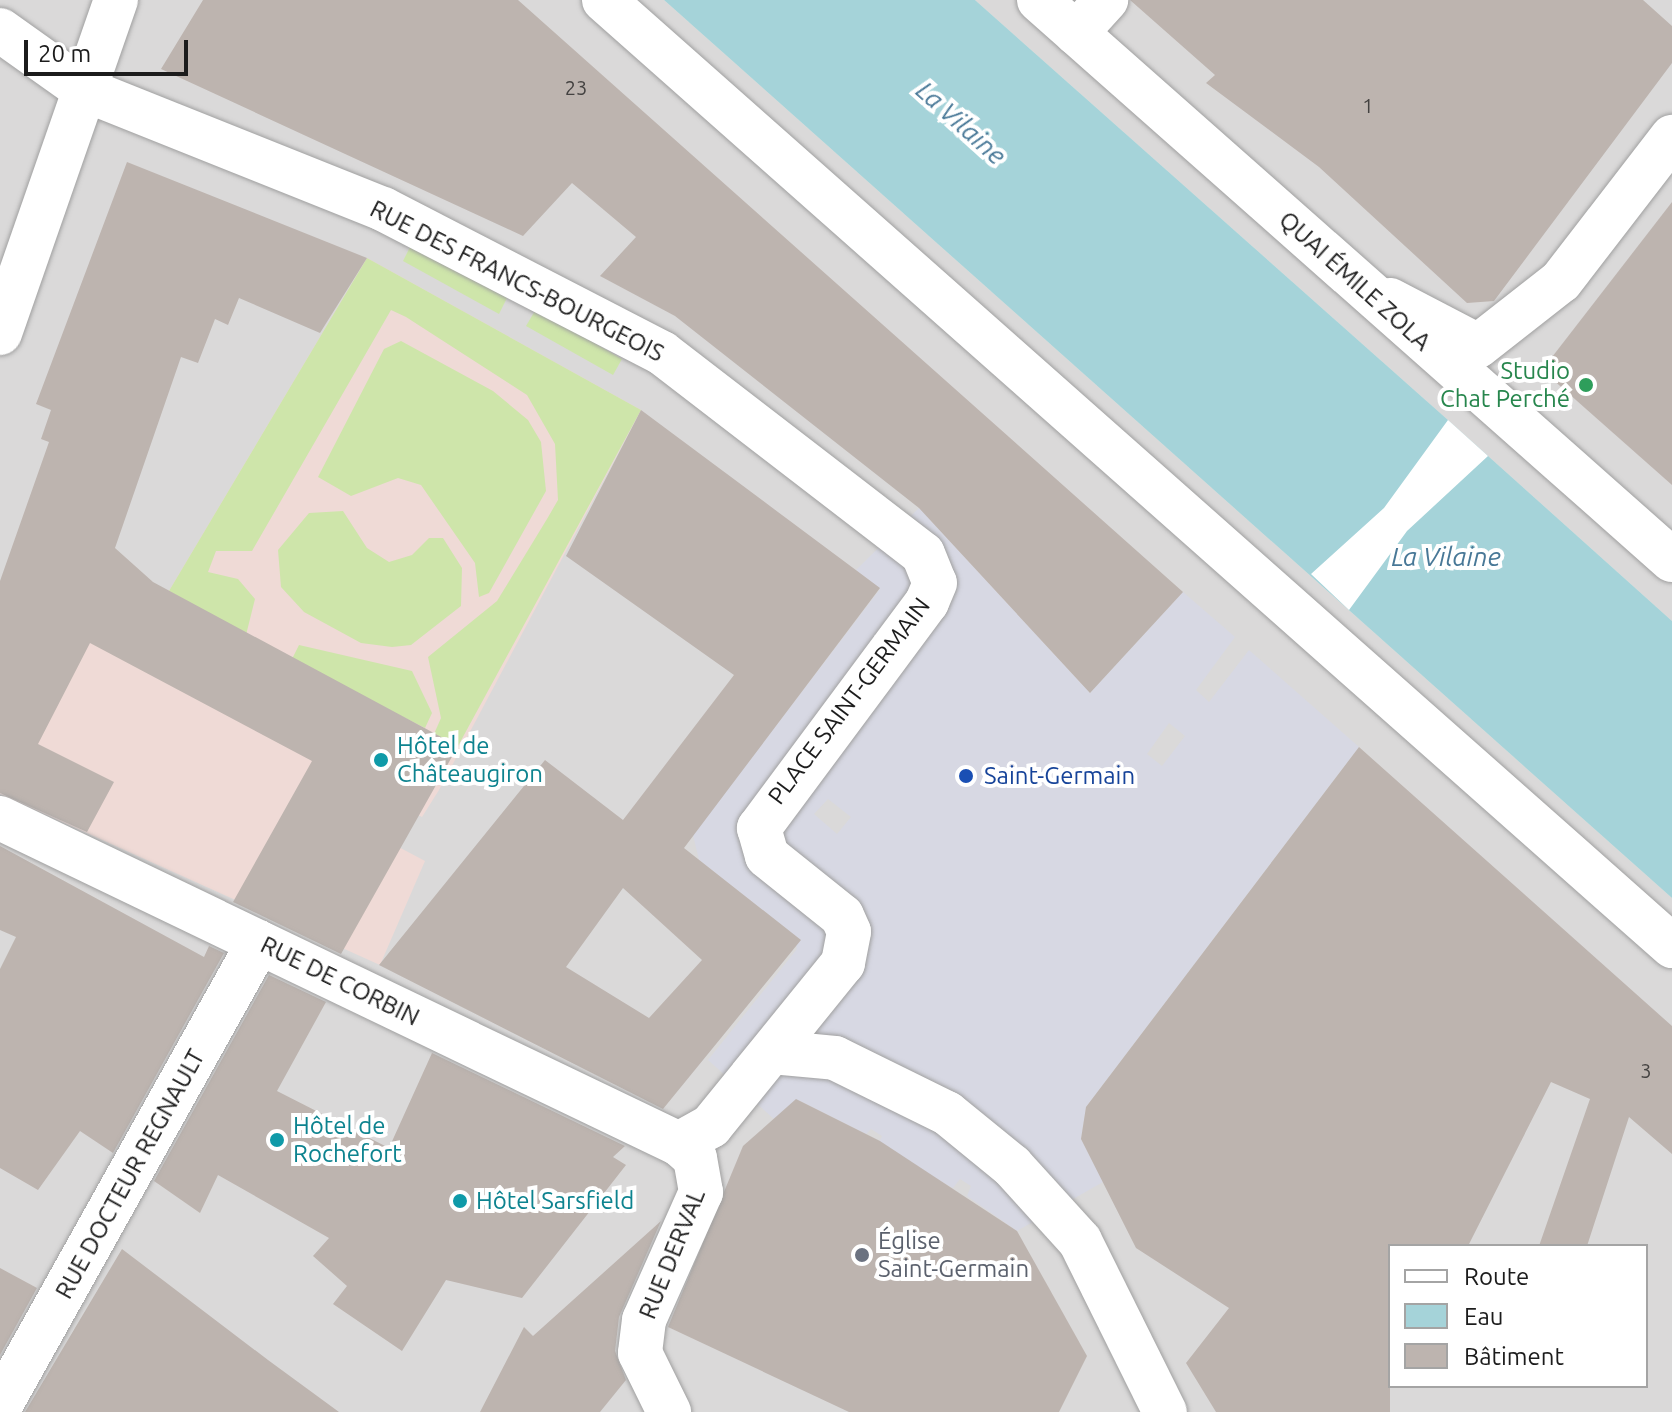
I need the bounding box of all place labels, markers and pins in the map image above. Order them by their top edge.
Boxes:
place label: Studio Chat Perché [1440,357,1570,413]
marker: Studio Chat Perché [1577,376,1595,394]
place label: Hôtel de Châteaugiron [397,732,543,788]
marker: Hôtel de Châteaugiron [372,751,390,769]
place label: Saint-Germain [984,762,1135,790]
marker: Saint-Germain [955,765,977,787]
place label: Hôtel de Rochefort [293,1112,402,1168]
marker: Hôtel de Rochefort [268,1131,286,1149]
place label: Hôtel Sarsfield [476,1187,634,1215]
marker: Hôtel Sarsfield [451,1192,469,1210]
place label: Église Saint-Germain [878,1227,1029,1283]
marker: Église Saint-Germain [853,1246,871,1264]

